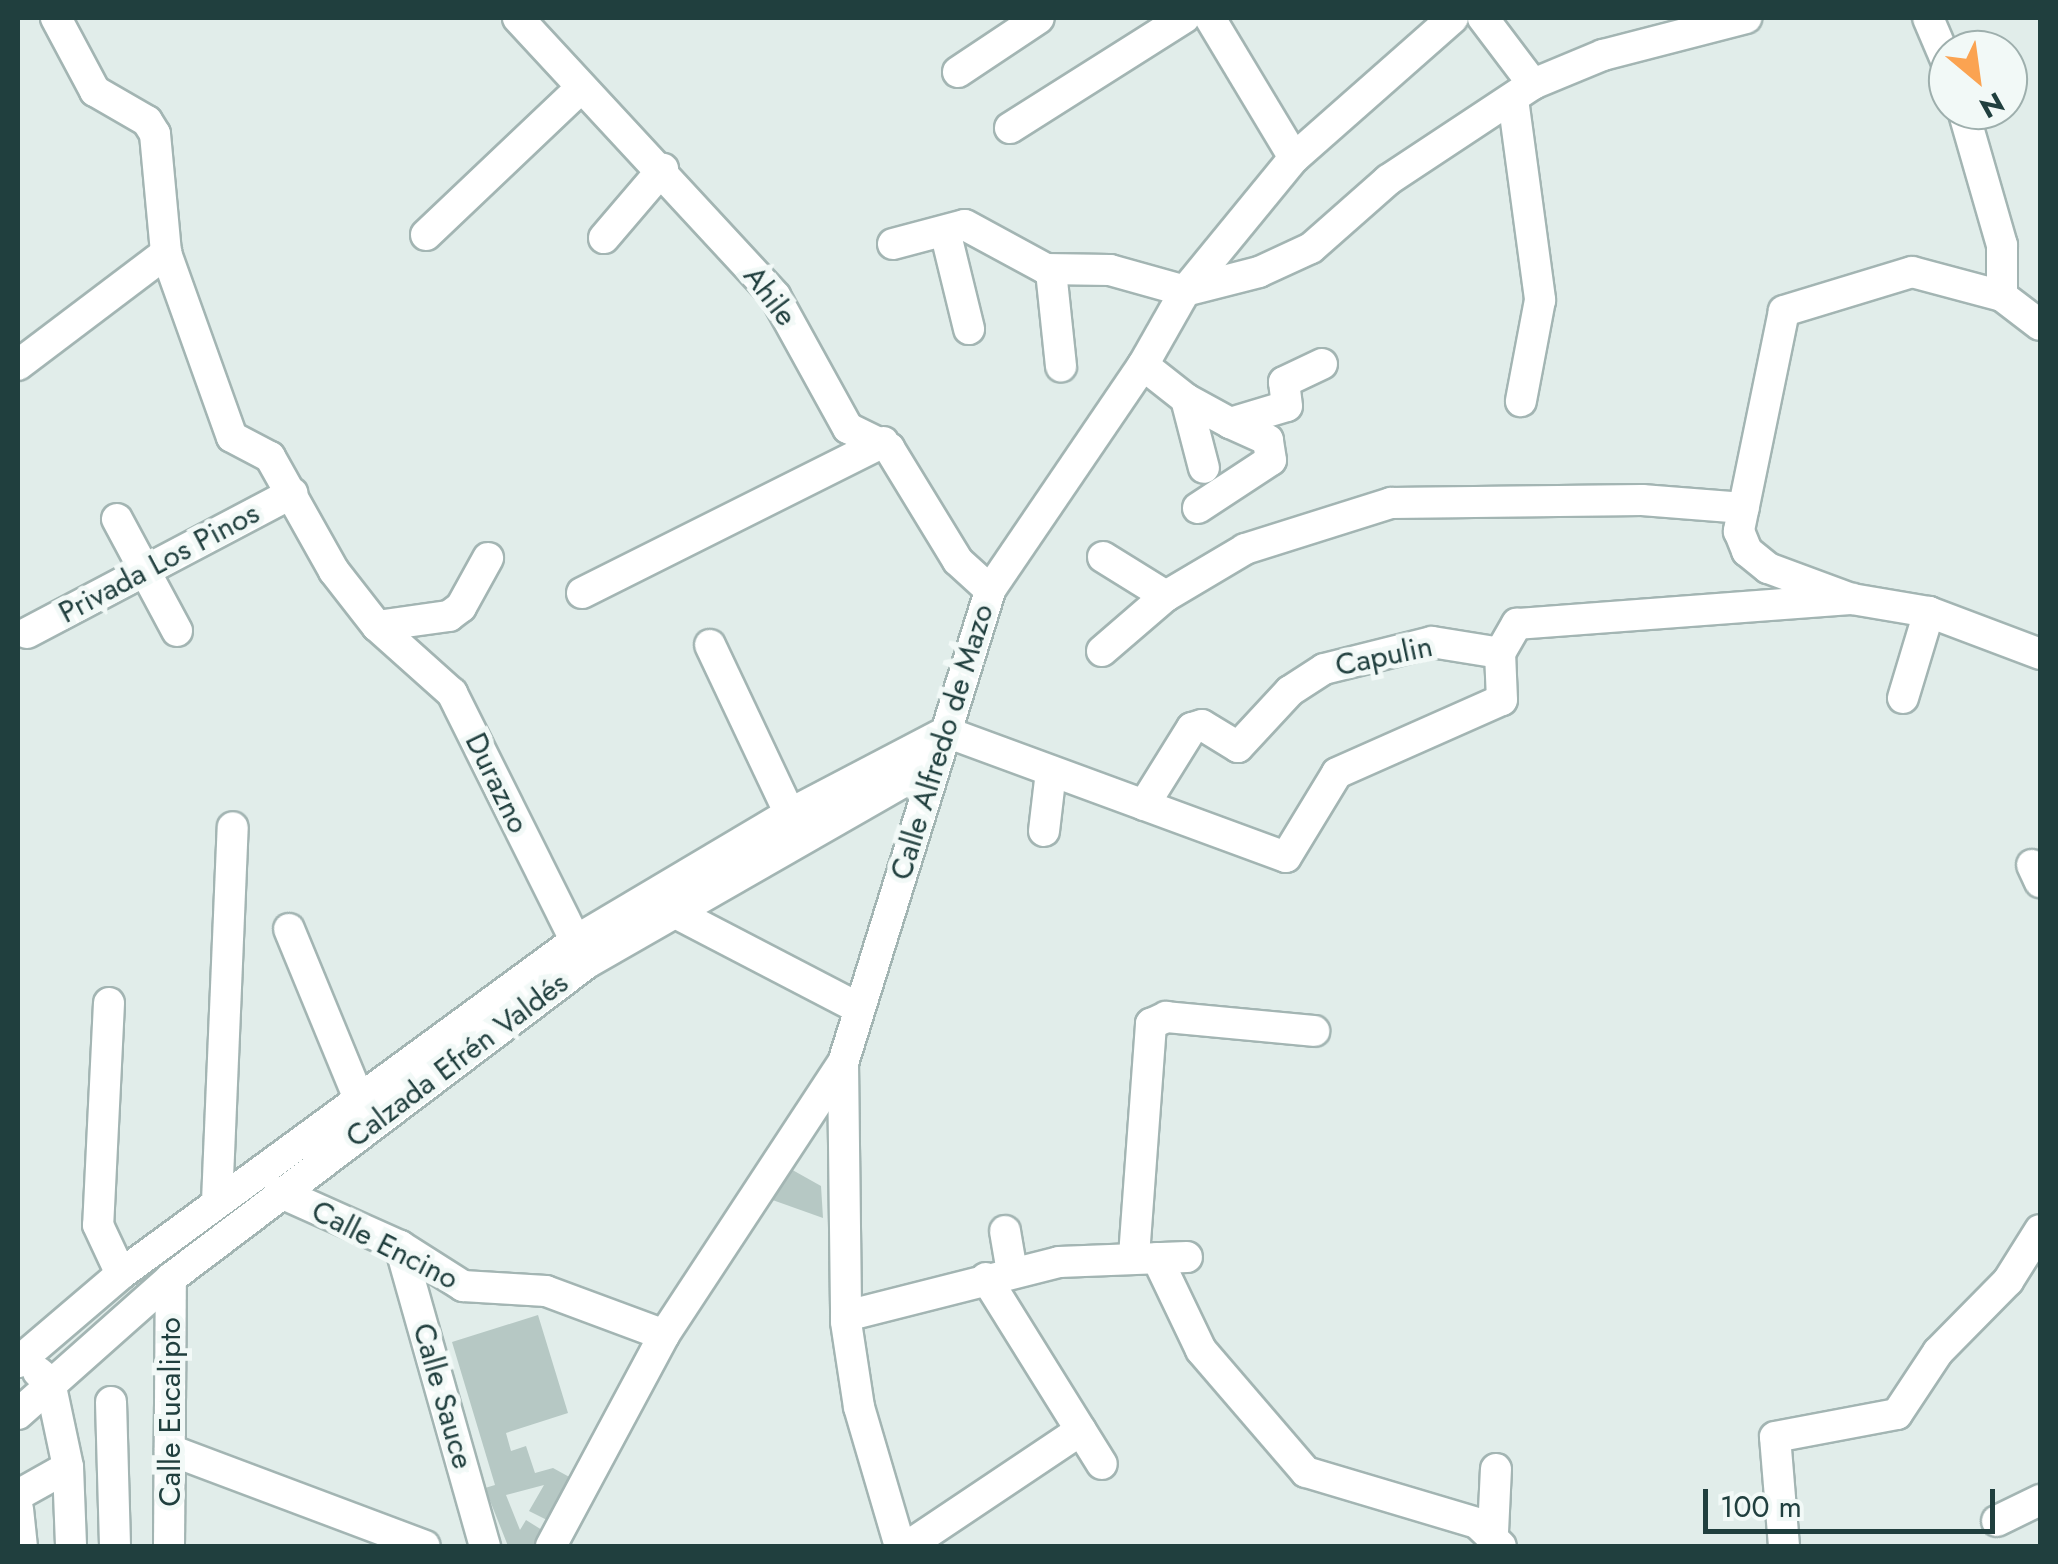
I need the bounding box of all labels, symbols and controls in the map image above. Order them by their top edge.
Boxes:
north arrow [1928,30,2028,130]
text: N [1972,82,2011,128]
street label: Ahile [736,259,804,333]
street label: Privada Los Pinos [53,495,265,631]
street label: Calle Alfredo de Mazo [883,600,1001,884]
street label: Capulin [1332,628,1436,684]
street label: Durazno [457,727,537,839]
street label: Calzada Efrén Valdés [339,965,575,1155]
street label: Calle Encino [306,1193,464,1297]
street label: Calle Eucalipto [152,1317,188,1507]
street label: Calle Sauce [405,1319,481,1473]
scale bar [1708,1469,2000,1531]
text: 100 m [1720,1485,1802,1528]

